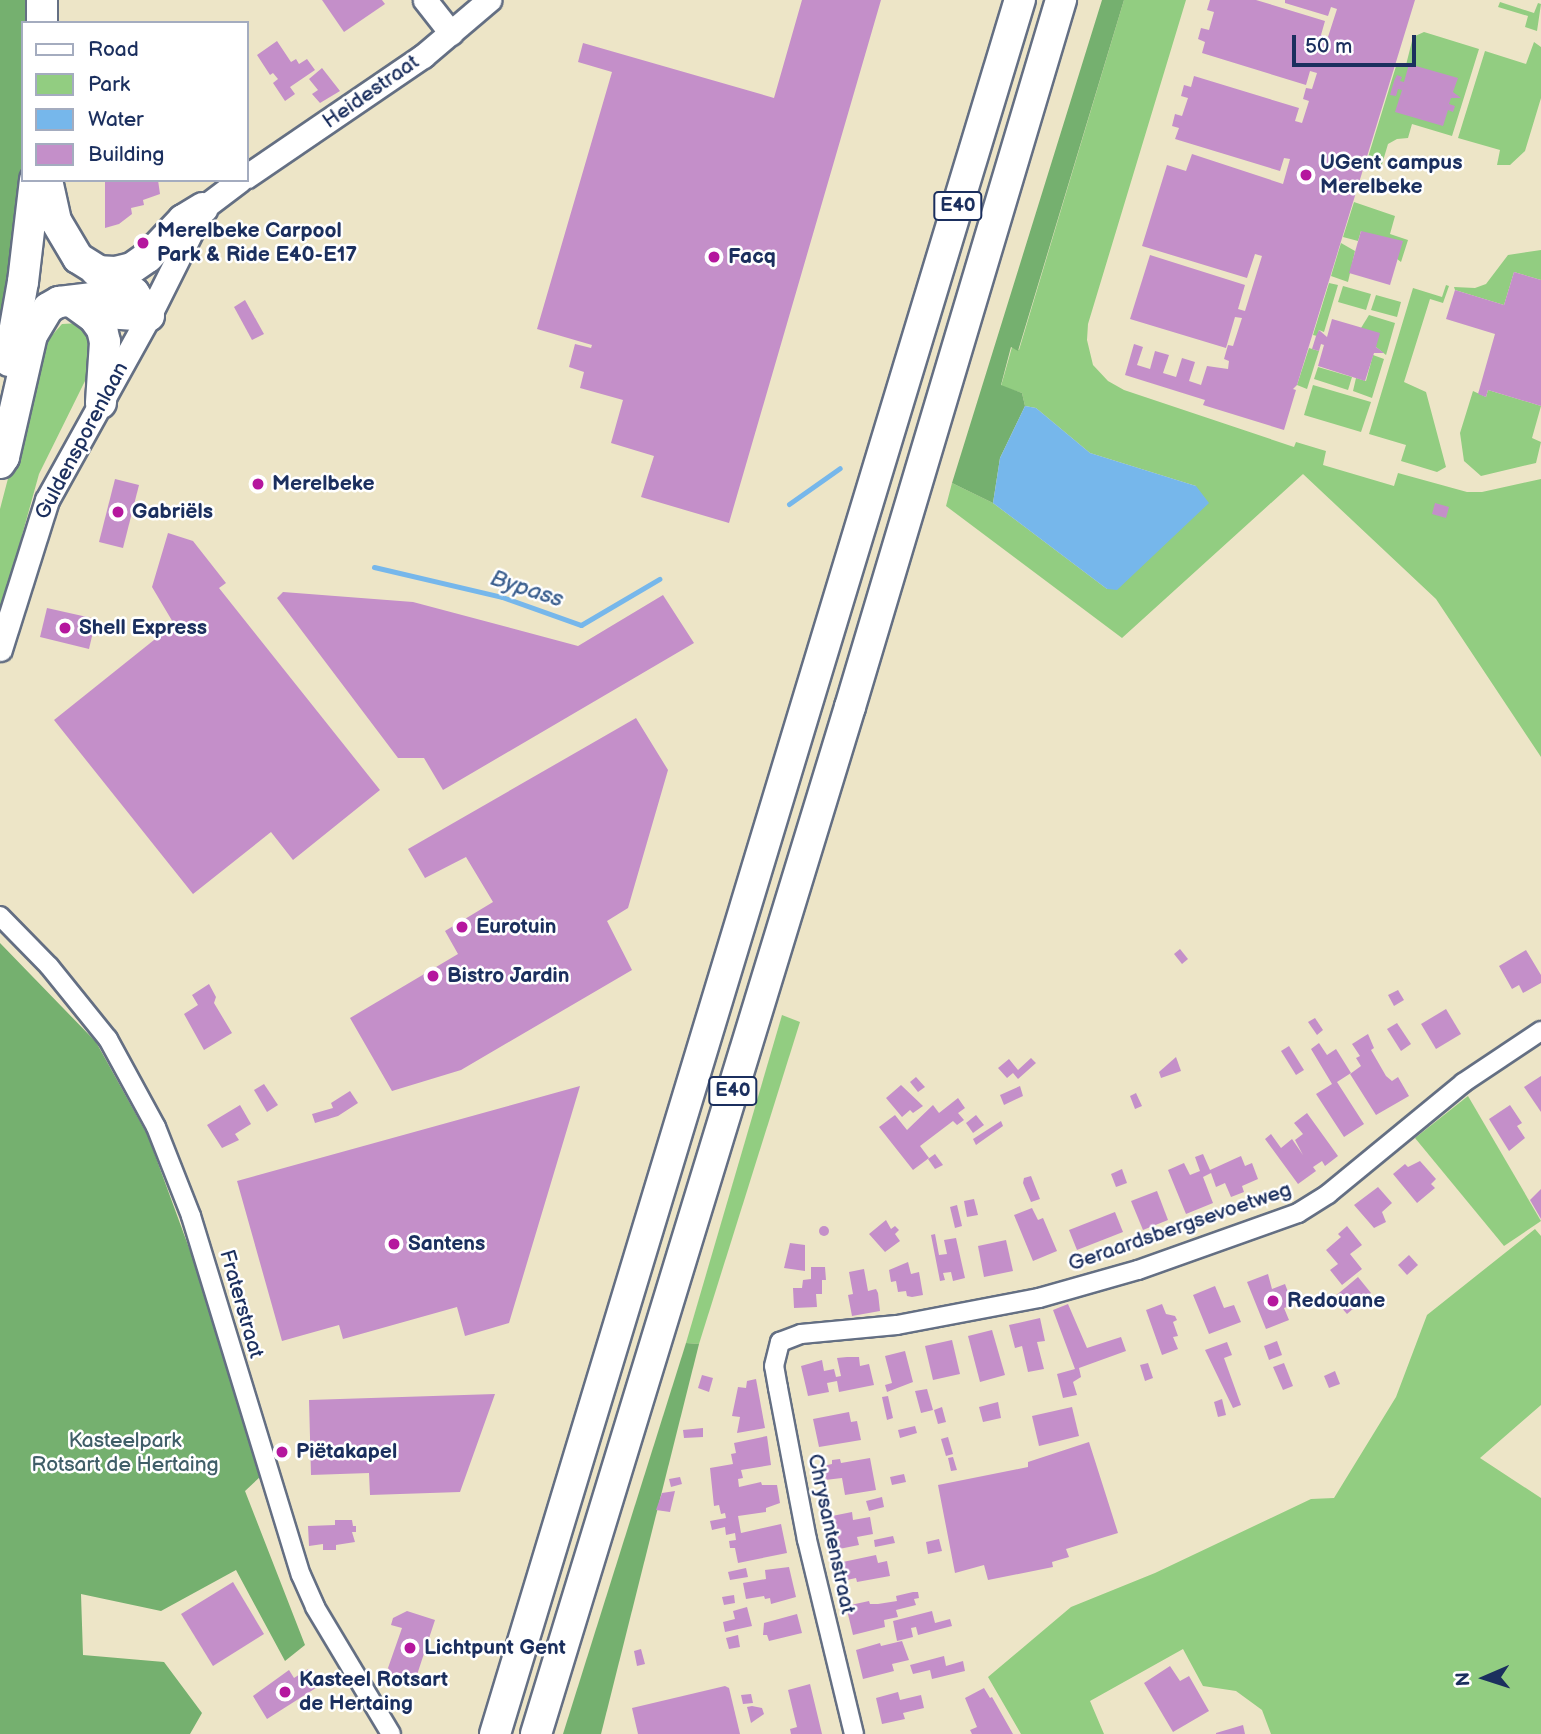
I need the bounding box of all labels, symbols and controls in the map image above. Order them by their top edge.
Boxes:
legend [21,21,248,182]
scale bar [1296,21,1420,65]
text: 50 m [1305,34,1352,59]
text: Road [88,37,139,62]
street label: Heidestraat [318,50,424,134]
text: Park [88,72,130,97]
text: Water [88,107,144,132]
text: Building [88,142,164,167]
place label: UGent campus Merelbeke [1320,150,1462,200]
marker: UGent campus Merelbeke [1298,167,1314,183]
road number: E40 [932,190,984,222]
place label: Merelbeke Carpool Park & Ride E40-E17 [157,218,357,268]
marker: Merelbeke Carpool Park & Ride E40-E17 [135,235,151,251]
place label: Facq [728,244,776,270]
marker: Facq [706,249,722,265]
street label: Guldensporenlaan [30,358,134,524]
place label: Merelbeke [272,471,374,497]
marker: Merelbeke [250,476,266,492]
place label: Gabriëls [132,499,213,525]
marker: Gabriëls [110,504,126,520]
water label: Bypass [487,564,567,614]
place label: Shell Express [79,615,207,641]
marker: Shell Express [57,620,73,636]
place label: Eurotuin [476,914,557,940]
marker: Eurotuin [454,919,470,935]
place label: Bistro Jardin [447,963,569,989]
marker: Bistro Jardin [425,968,441,984]
road number: E40 [707,1076,759,1106]
street label: Geraardsbergsevoetweg [1065,1177,1295,1277]
place label: Santens [408,1231,485,1257]
marker: Santens [386,1236,402,1252]
street label: Fraterstraat [214,1247,268,1361]
place label: Redouane [1287,1288,1385,1314]
marker: Redouane [1265,1293,1281,1309]
park label: Kasteelpark Rotsart de Hertaing [31,1428,219,1478]
place label: Piëtakapel [296,1439,397,1465]
marker: Piëtakapel [274,1444,290,1460]
street label: Chrysantenstraat [802,1452,860,1616]
place label: Lichtpunt Gent [424,1635,566,1661]
marker: Lichtpunt Gent [402,1640,418,1656]
north arrow [1450,1643,1520,1713]
place label: Kasteel Rotsart de Hertaing [299,1667,448,1717]
text: N [1452,1671,1475,1687]
marker: Kasteel Rotsart de Hertaing [277,1684,293,1700]

